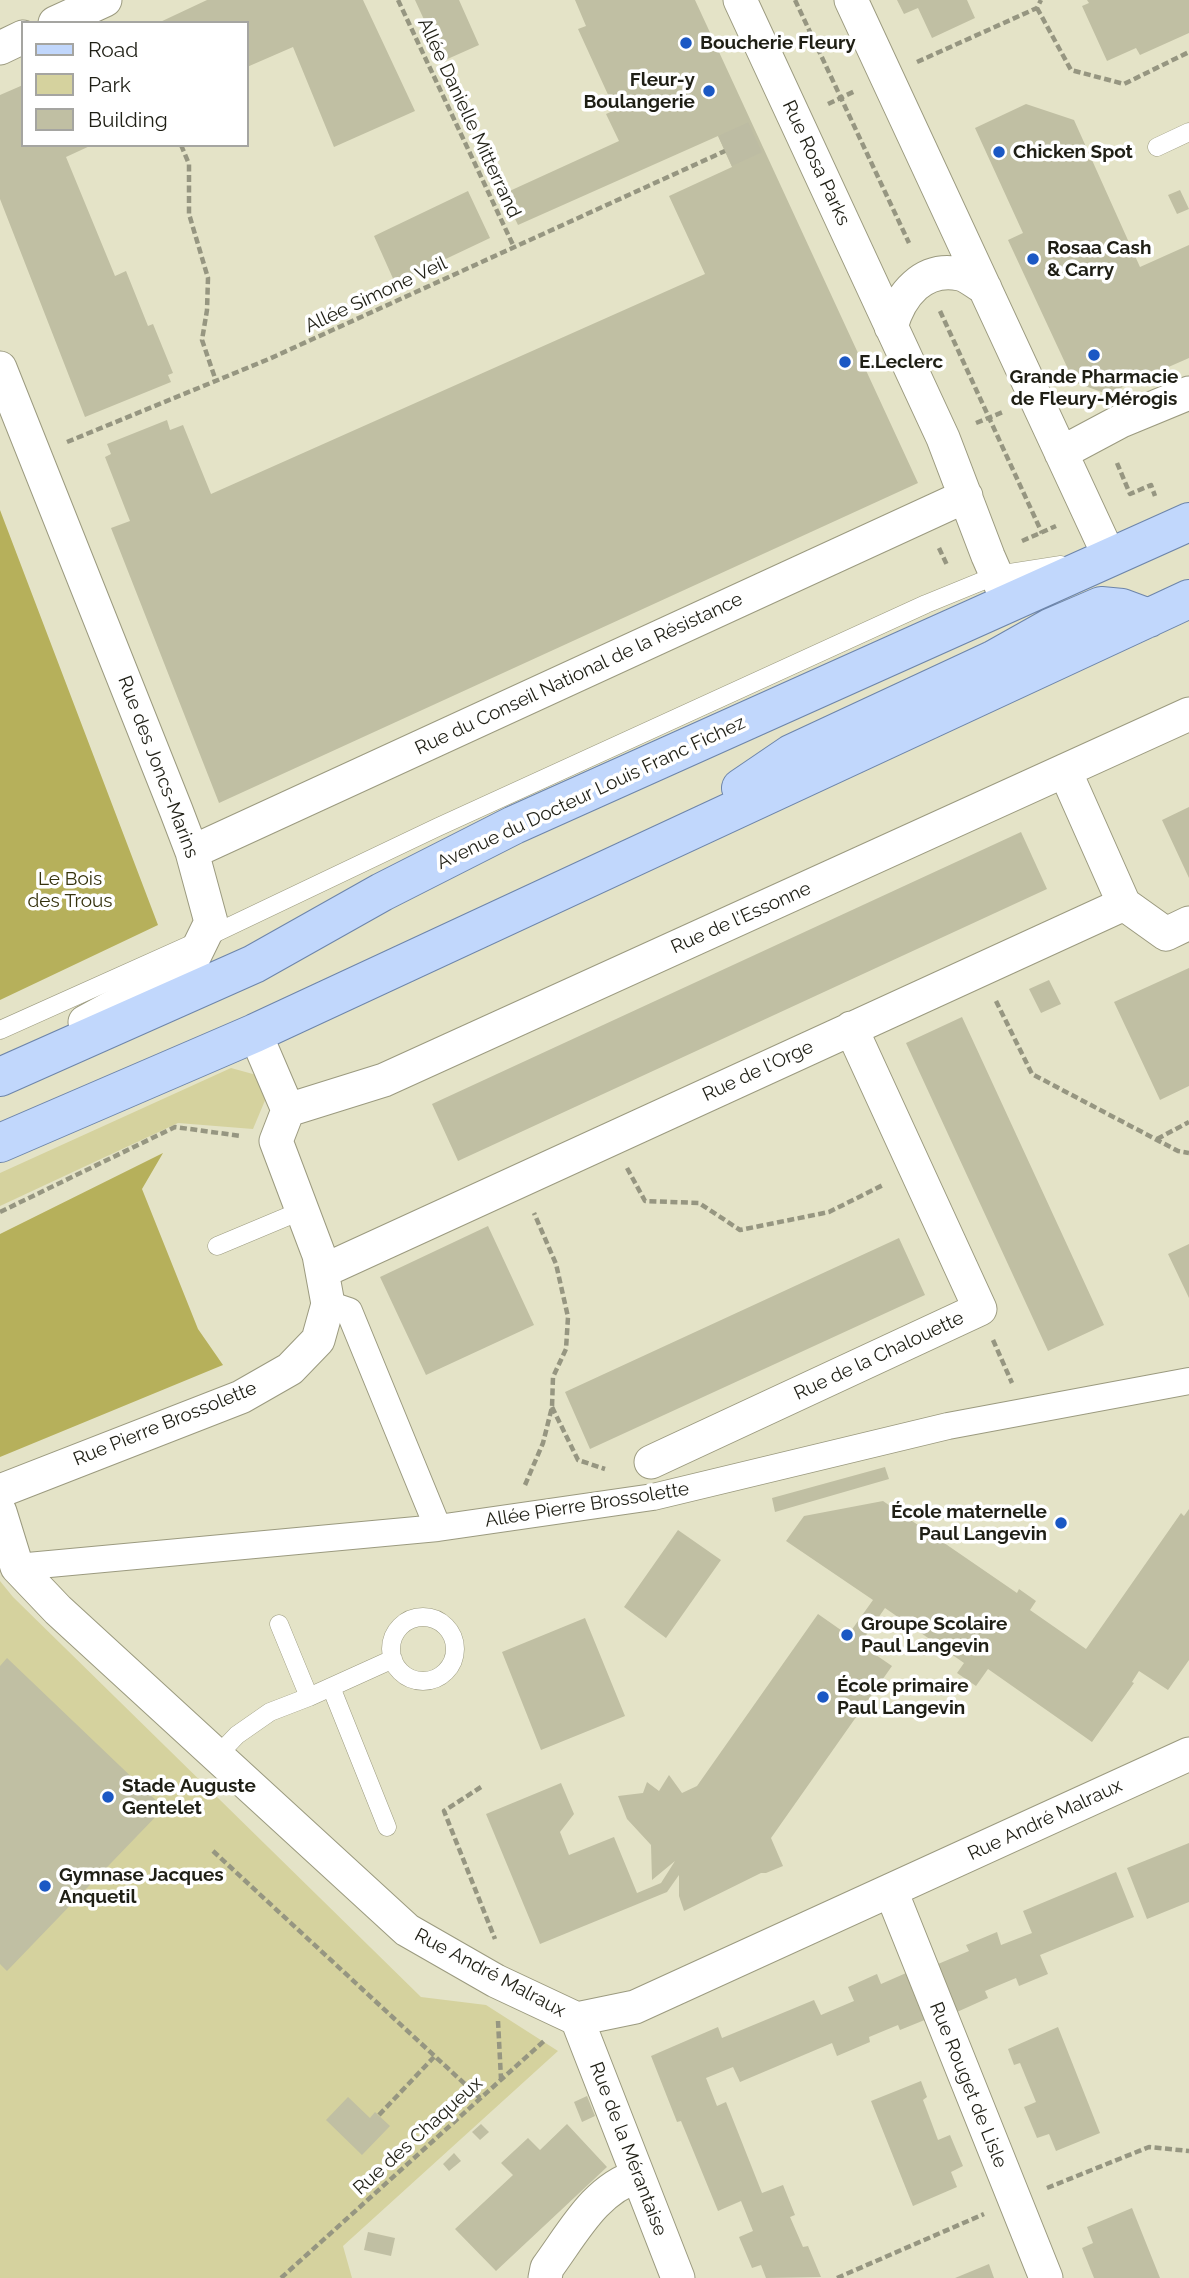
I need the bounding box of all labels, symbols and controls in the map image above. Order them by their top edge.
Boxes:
street label: Allée Danielle Mitterrand [413,14,525,222]
legend [21,21,248,147]
place label: Boucherie Fleury [700,32,856,54]
marker: Boucherie Fleury [678,35,694,51]
text: Road [88,37,138,62]
place label: Fleur-y Boulangerie [583,69,695,113]
text: Park [88,72,131,97]
marker: Fleur-y Boulangerie [701,83,717,99]
street label: Rue Rosa Parks [777,97,855,229]
text: Building [88,107,168,132]
place label: Chicken Spot [1013,141,1133,163]
marker: Chicken Spot [991,144,1007,160]
place label: Rosaa Cash & Carry [1047,237,1151,281]
marker: Rosaa Cash & Carry [1025,251,1041,267]
street label: Allée Simone Veil [301,252,451,338]
marker: Grande Pharmacie de Fleury-Mérogis [1086,347,1102,363]
place label: E.Leclerc [859,351,943,373]
marker: E.Leclerc [837,354,853,370]
place label: Grande Pharmacie de Fleury-Mérogis [1010,366,1178,410]
street label: Rue du Conseil National de la Résistance [412,588,746,760]
street label: Rue des Joncs-Marins [113,673,203,861]
street label: Avenue du Docteur Louis Franc Fichez [433,711,749,875]
park label: Le Bois des Trous [27,868,113,912]
street label: Rue de l'Essonne [668,877,814,959]
street label: Rue de l'Orge [699,1035,817,1107]
street label: Rue de la Chalouette [790,1307,968,1405]
street label: Rue Pierre Brossolette [70,1377,260,1471]
street label: Allée Pierre Brossolette [483,1478,691,1532]
place label: École maternelle Paul Langevin [891,1501,1047,1545]
marker: École maternelle Paul Langevin [1053,1515,1069,1531]
place label: Groupe Scolaire Paul Langevin [861,1613,1007,1657]
marker: Groupe Scolaire Paul Langevin [839,1627,855,1643]
place label: École primaire Paul Langevin [837,1675,969,1719]
marker: École primaire Paul Langevin [815,1689,831,1705]
street label: Rue André Malraux [964,1774,1126,1866]
place label: Stade Auguste Gentelet [122,1775,256,1819]
marker: Stade Auguste Gentelet [100,1789,116,1805]
place label: Gymnase Jacques Anquetil [59,1864,224,1908]
marker: Gymnase Jacques Anquetil [37,1878,53,1894]
street label: Rue André Malraux [411,1924,569,2022]
street label: Rue Rouget de Lisle [924,1999,1012,2171]
street label: Rue de la Mérantaise [584,2059,672,2239]
street label: Rue des Chaqueux [349,2072,487,2200]

